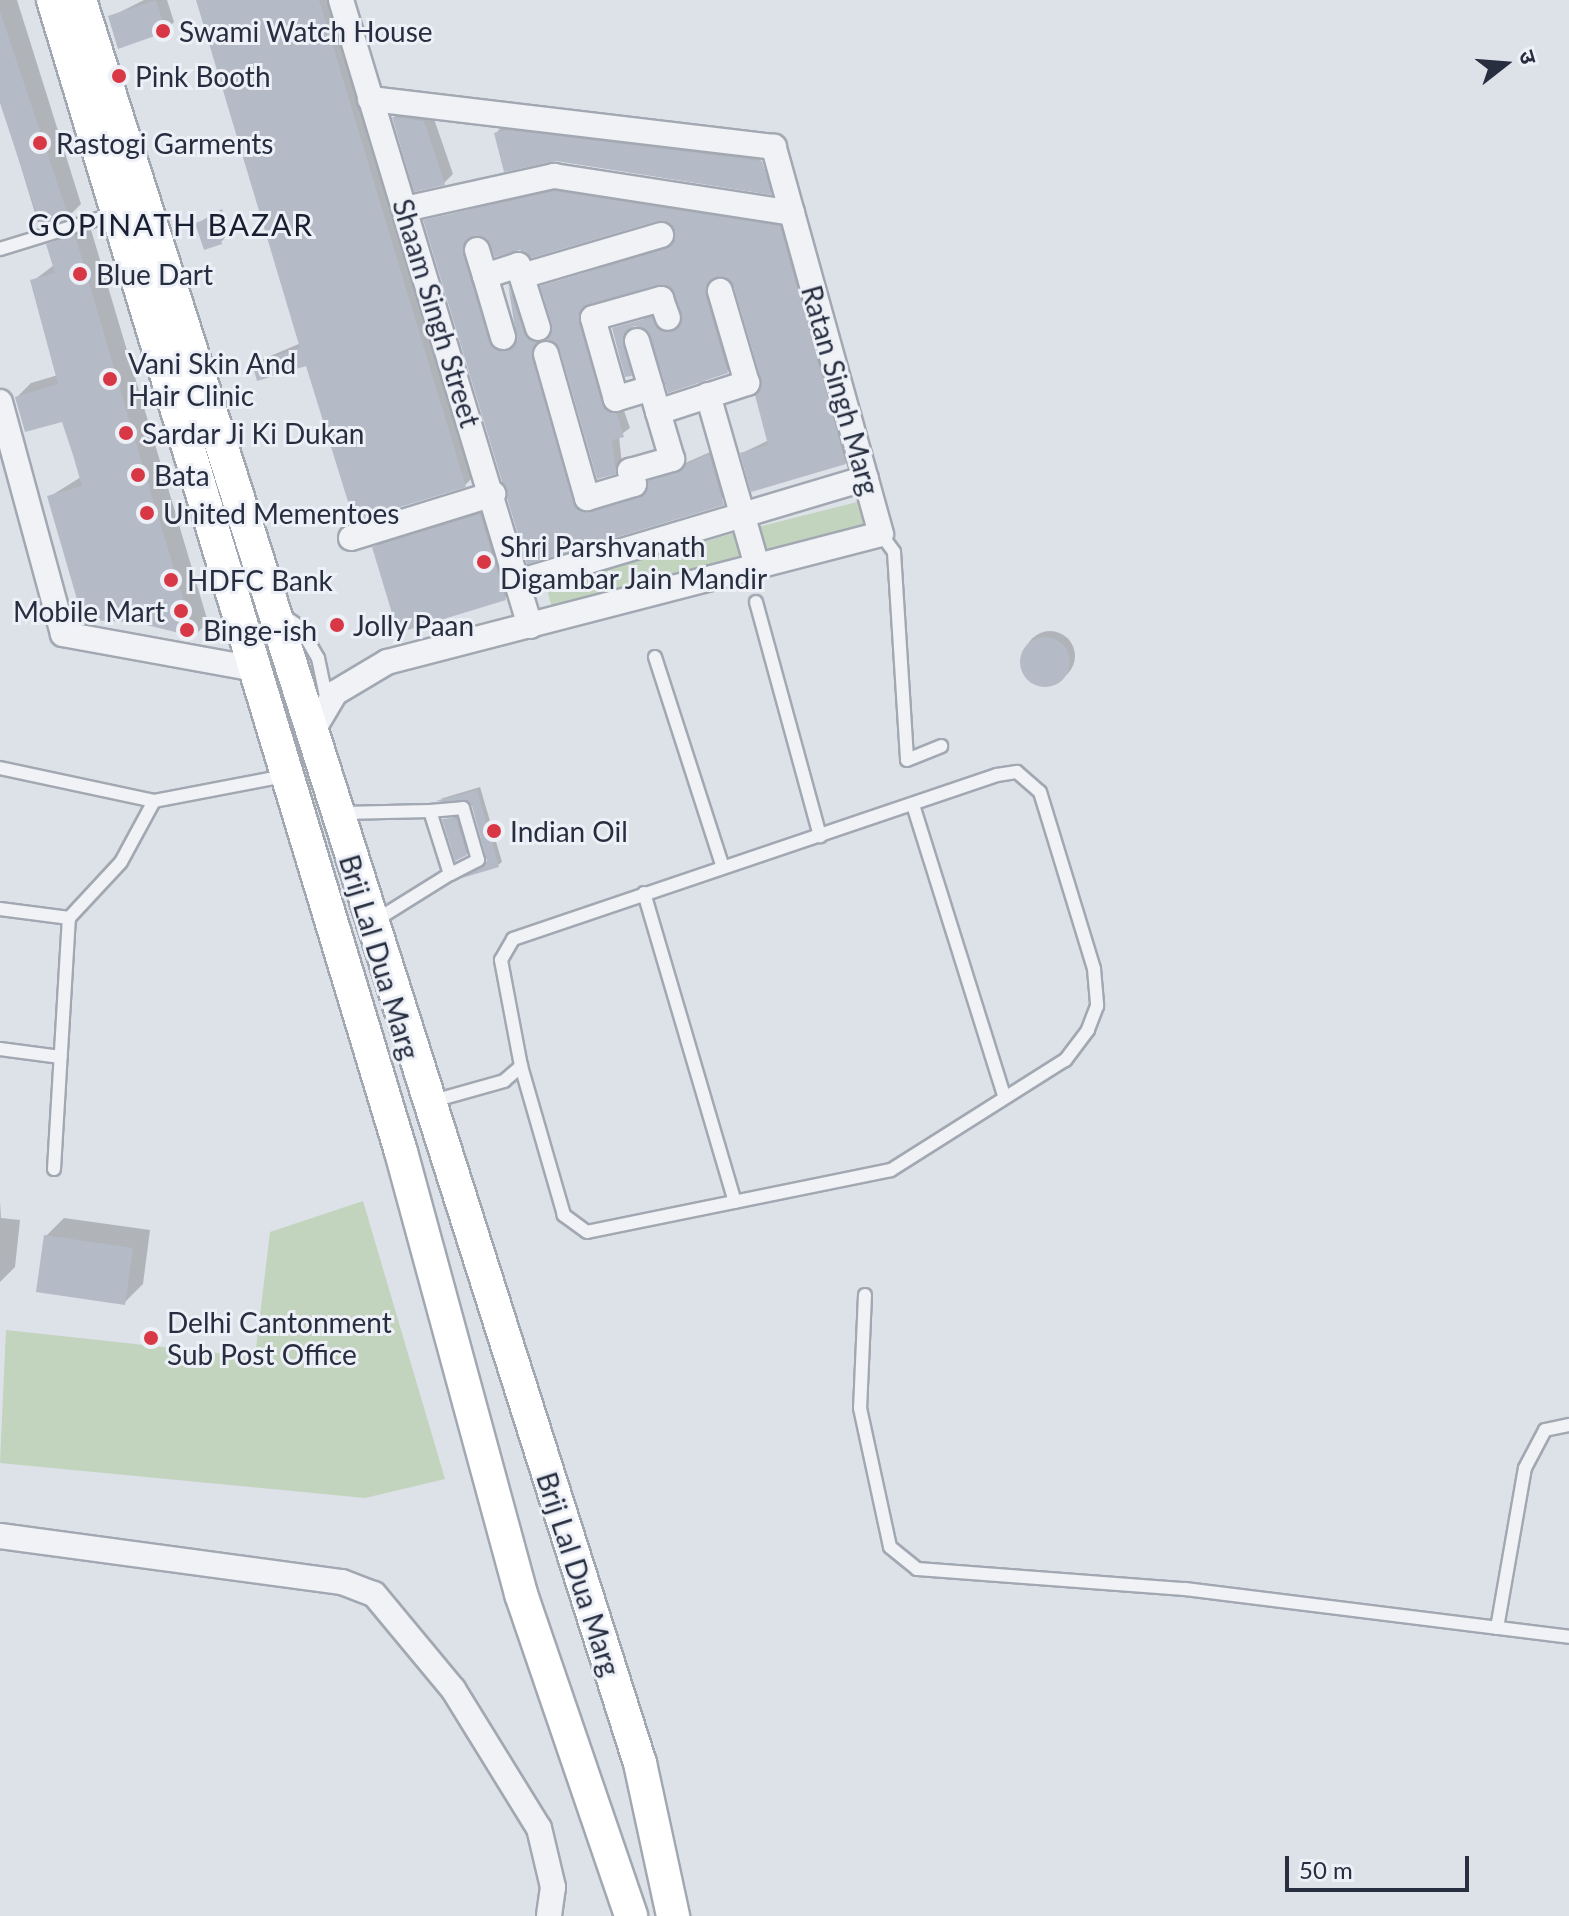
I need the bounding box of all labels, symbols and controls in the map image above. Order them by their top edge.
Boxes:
place label: Swami Watch House [179,14,433,48]
marker: Swami Watch House [154,22,172,40]
north arrow [1465,24,1545,104]
text: उ [1514,47,1543,67]
place label: Pink Booth [135,59,271,93]
marker: Pink Booth [110,67,128,85]
place label: Rastogi Garments [56,126,273,160]
marker: Rastogi Garments [31,134,49,152]
street label: Shaam Singh Street [386,195,488,431]
district label: GOPINATH BAZAR [28,206,314,242]
place label: Blue Dart [96,257,213,291]
marker: Blue Dart [71,265,89,283]
street label: Ratan Singh Marg [795,281,887,499]
place label: Vani Skin And Hair Clinic [128,346,297,412]
marker: Vani Skin And Hair Clinic [99,368,121,390]
place label: Sardar Ji Ki Dukan [142,416,366,450]
marker: Sardar Ji Ki Dukan [117,424,135,442]
place label: Bata [154,458,210,492]
marker: Bata [129,466,147,484]
place label: United Mementoes [163,496,399,530]
marker: United Mementoes [138,504,156,522]
place label: Shri Parshvanath Digambar Jain Mandir [500,529,769,595]
marker: Shri Parshvanath Digambar Jain Mandir [475,553,493,571]
place label: HDFC Bank [187,563,333,597]
marker: HDFC Bank [162,571,180,589]
place label: Mobile Mart [13,594,165,628]
marker: Mobile Mart [172,602,190,620]
place label: Jolly Paan [353,608,475,642]
place label: Binge-ish [203,613,317,647]
marker: Jolly Paan [328,616,346,634]
marker: Binge-ish [178,621,196,639]
place label: Indian Oil [510,814,628,848]
marker: Indian Oil [485,822,503,840]
street label: Brij Lal Dua Marg [333,851,427,1063]
place label: Delhi Cantonment Sub Post Office [167,1305,392,1371]
marker: Delhi Cantonment Sub Post Office [142,1329,160,1347]
street label: Brij Lal Dua Marg [530,1468,628,1680]
scale bar [1289,1840,1473,1890]
text: 50 m [1299,1855,1353,1884]

